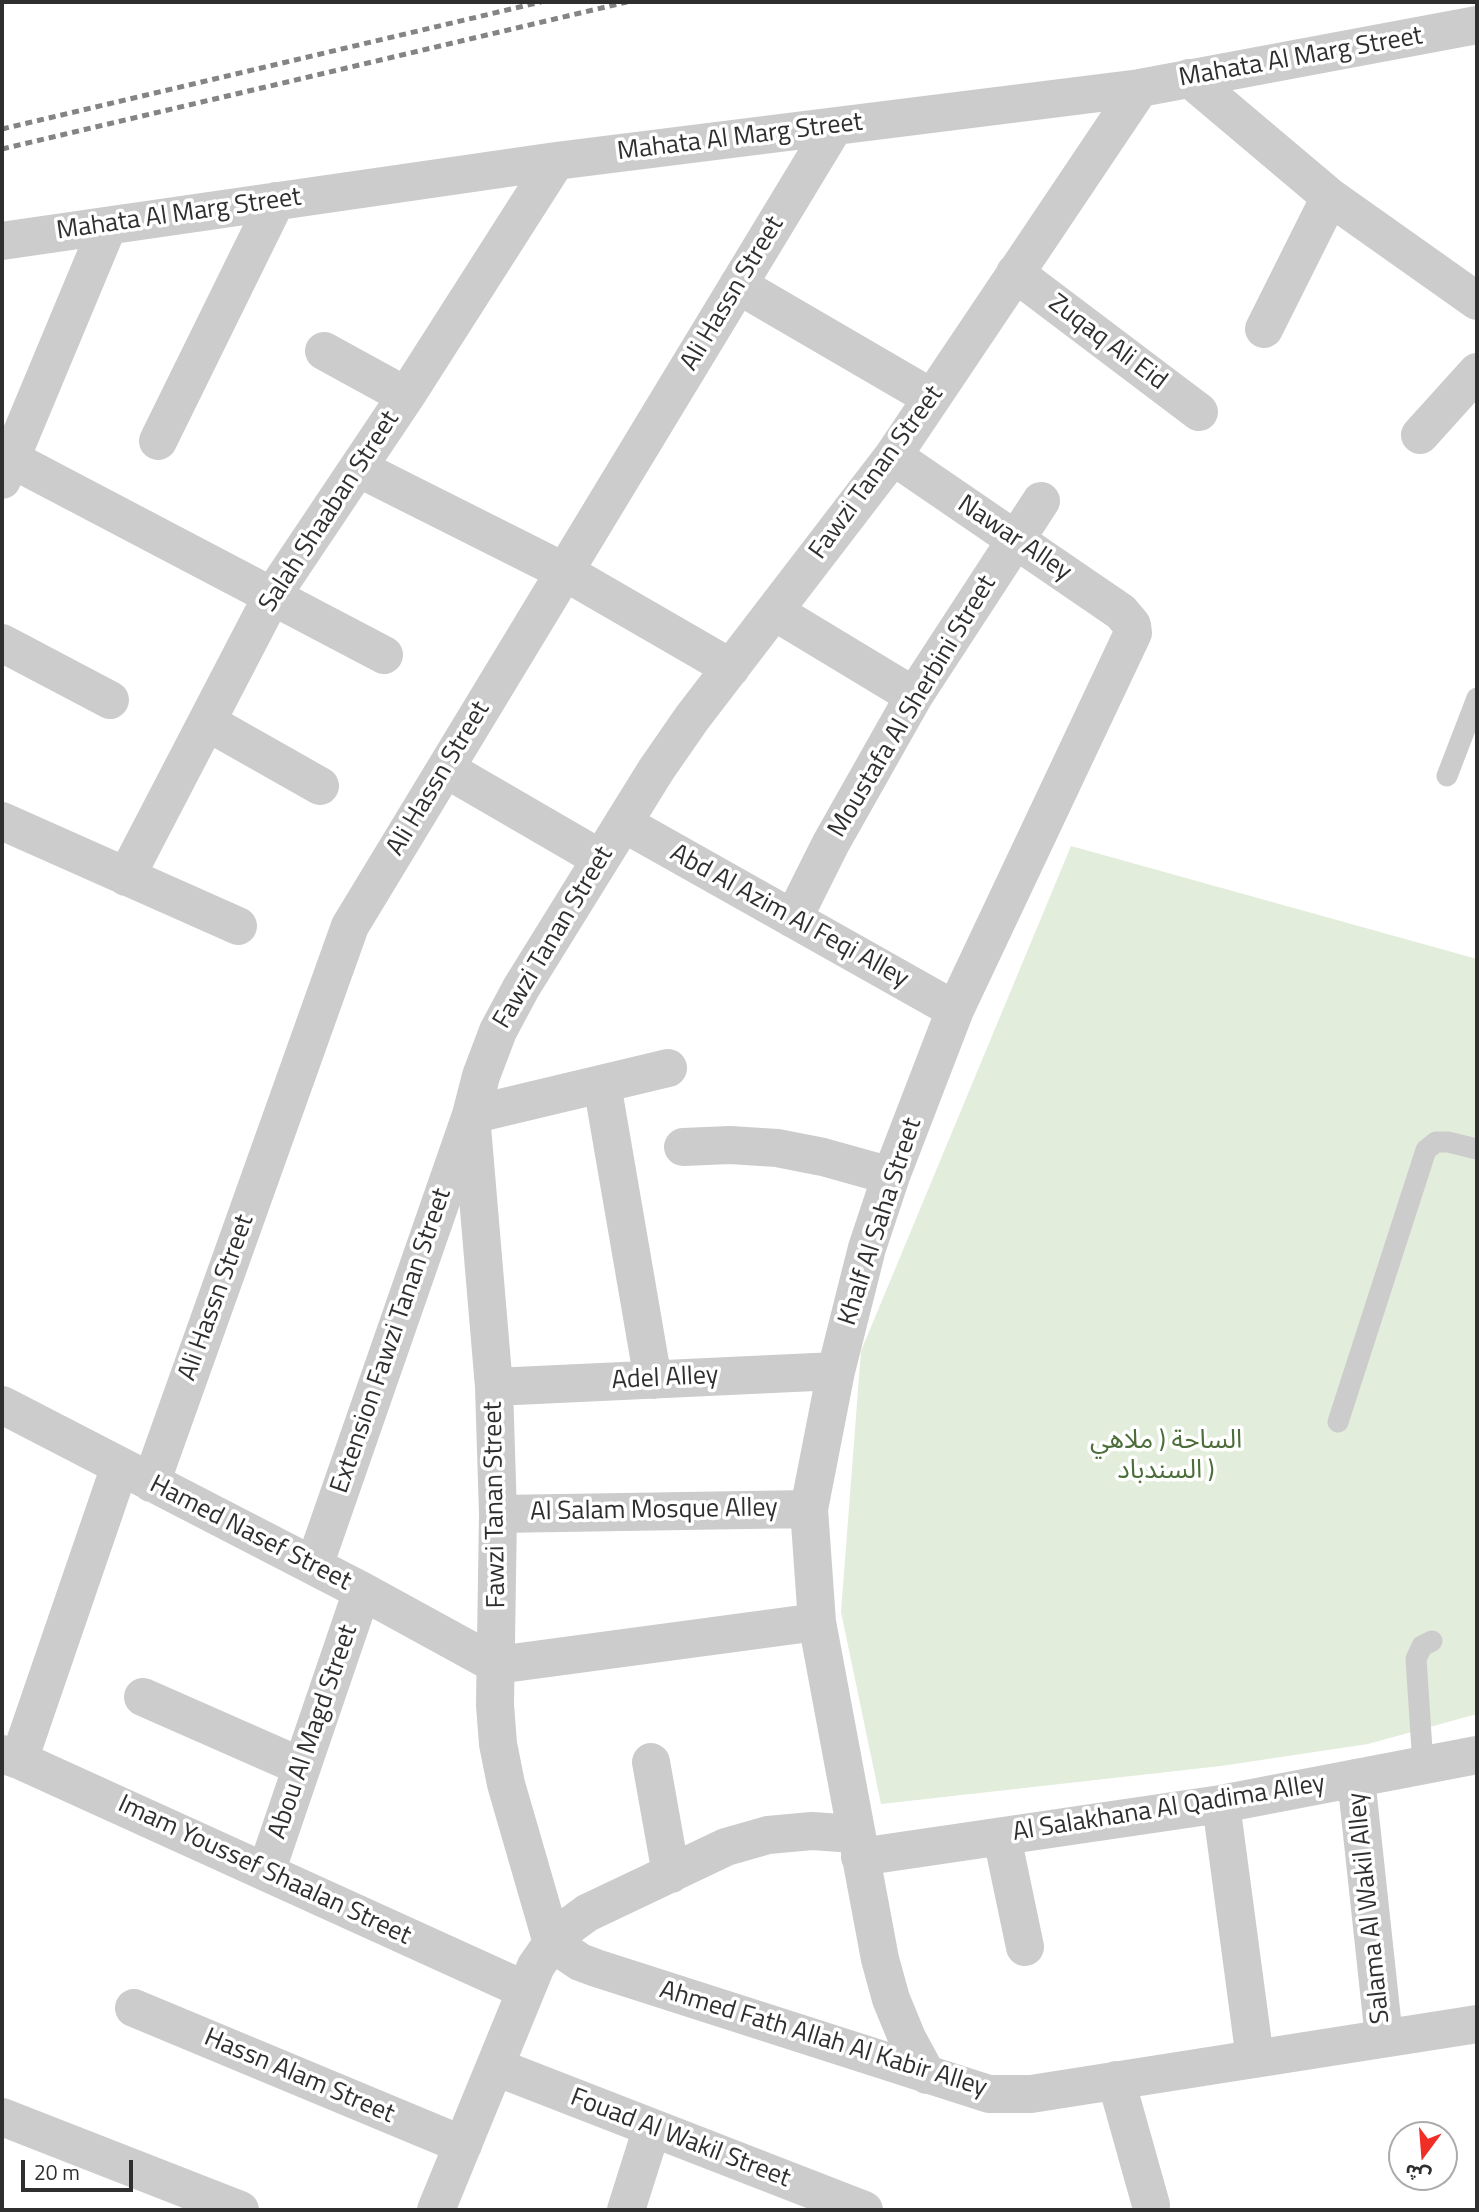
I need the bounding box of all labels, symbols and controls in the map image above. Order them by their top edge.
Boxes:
street label: Mahata Al Marg Street [1177,21,1425,95]
street label: Mahata Al Marg Street [616,107,864,169]
street label: Mahata Al Marg Street [55,182,303,248]
street label: Ali Hassn Street [675,211,791,377]
street label: Zuqaq Ali Eid [1042,288,1172,398]
street label: Fawzi Tanan Street [804,380,950,566]
street label: Salah Shaaban Street [253,406,407,618]
street label: Nawar Alley [951,489,1077,589]
street label: Moustafa Al Sherbini Street [822,570,1004,844]
street label: Ali Hassn Street [381,696,497,862]
street label: Abd Al Azim Al Feqi Alley [664,838,914,996]
street label: Fawzi Tanan Street [487,841,621,1035]
street label: Khalf Al Saha Street [833,1114,929,1330]
street label: Extension Fawzi Tanan Street [325,1184,459,1498]
street label: Ali Hassn Street [173,1211,261,1385]
street label: Adel Alley [611,1361,719,1397]
street label: Fawzi Tanan Street [479,1401,513,1609]
park label: الساحة ( ملاهي السندباد ) [1090,1426,1242,1488]
street label: Hamed Nasef Street [144,1470,356,1598]
street label: Al Salam Mosque Alley [530,1493,778,1529]
street label: Abou Al Magd Street [263,1621,365,1843]
street label: Al Salakhana Al Qadima Alley [1011,1769,1327,1849]
street label: Imam Youssef Shaalan Street [112,1789,416,1953]
street label: Salama Al Wakil Alley [1342,1791,1398,2025]
street label: Ahmed Fath Allah Al Kabir Alley [656,1975,990,2105]
street label: Hassn Alam Street [199,2023,399,2131]
street label: Fouad Al Wakil Street [566,2083,794,2195]
north arrow [1388,2121,1458,2191]
scale bar [24,2146,136,2190]
text: 20 m [34,2156,80,2188]
text: ش [1401,2157,1434,2192]

